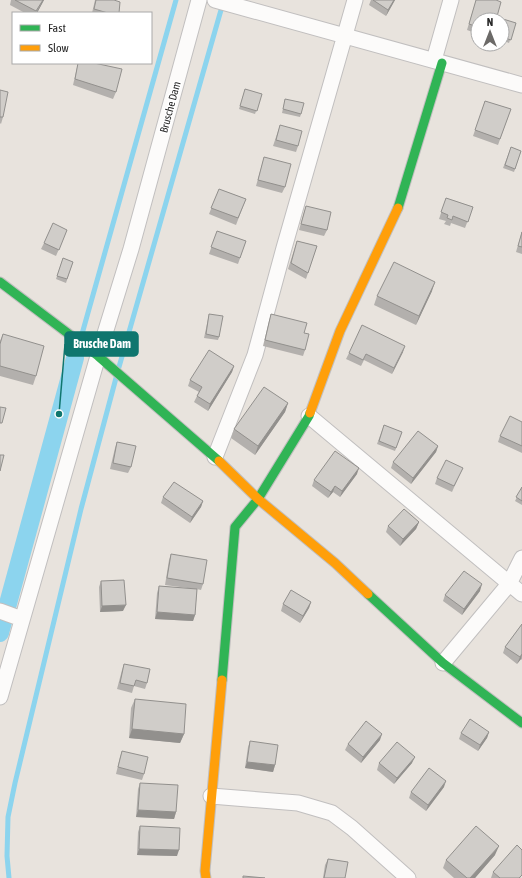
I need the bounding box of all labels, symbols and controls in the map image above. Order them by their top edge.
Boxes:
legend [12,12,152,64]
north arrow [470,12,510,52]
text: N [487,16,493,28]
text: Fast [48,21,66,35]
text: Slow [48,41,69,55]
street label: Brusche Dam [157,80,183,134]
callout: Brusche Dam [65,332,138,356]
text: Brusche Dam [73,337,131,351]

